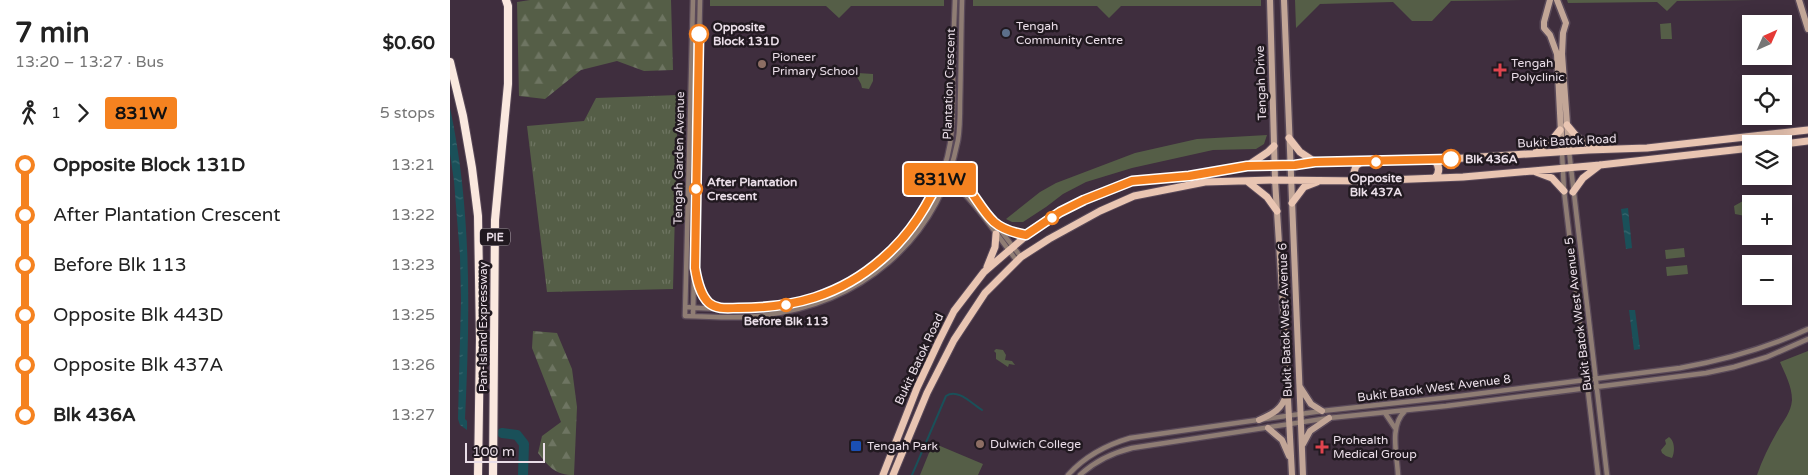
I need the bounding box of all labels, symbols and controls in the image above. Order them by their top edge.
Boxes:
north arrow [1742,15,1792,65]
map controls [1742,15,1792,305]
text: 7 min [15,16,90,50]
place label: Tengah Community Centre [1016,19,1123,47]
place label: Opposite Block 131D [713,20,779,48]
marker: Opposite Block 131D [689,24,709,44]
marker: Tengah Community Centre [1000,27,1012,39]
street label: Plantation Crescent [940,28,958,140]
text: $0.60 [383,32,435,54]
street label: Tengah Drive [1253,45,1269,121]
place label: Pioneer Primary School [772,50,858,78]
text: 13:20 – 13:27 · Bus [15,52,164,72]
place label: Tengah Polyclinic [1511,56,1565,84]
marker: Pioneer Primary School [756,58,768,70]
marker: Tengah Polyclinic [1493,63,1507,77]
button: locate [1742,75,1792,125]
street label: Tengah Garden Avenue [671,91,687,225]
icon: walk [15,99,43,127]
icon: forward [69,99,97,127]
text: 831W [115,102,167,124]
text: 1 [51,103,61,123]
text: 5 stops [380,103,435,123]
street label: Bukit Batok Road [1517,131,1617,151]
button: layers [1742,135,1792,185]
marker: Blk 436A [1441,149,1461,169]
place label: Blk 436A [1465,152,1517,166]
text: Opposite Block 131D [53,154,245,176]
text: 13:21 [391,155,435,175]
marker: Opposite Blk 437A [1369,155,1383,169]
line badge: 831W [905,163,975,195]
text: 831W [914,168,966,190]
place label: Opposite Blk 437A [1350,171,1402,199]
place label: After Plantation Crescent [707,175,797,203]
marker: After Plantation Crescent [689,182,703,196]
button: + [1742,195,1792,245]
text: After Plantation Crescent [53,204,280,226]
text: 13:22 [391,205,435,225]
unlabelled marker [1045,211,1059,225]
road number: PIE [480,228,510,246]
street label: Bukit Batok West Avenue 5 [1562,236,1594,392]
street label: Bukit Batok West Avenue 6 [1275,243,1295,397]
text: Before Blk 113 [53,254,187,276]
text: 13:23 [391,255,435,275]
button: − [1742,255,1792,305]
street label: Pan-Island Expressway [476,261,490,392]
marker: Before Blk 113 [779,298,793,312]
text: Opposite Blk 443D [53,304,224,326]
text: 13:25 [391,305,435,325]
street label: Bukit Batok Road [892,311,946,407]
place label: Before Blk 113 [744,314,828,328]
text: Opposite Blk 437A [53,354,224,376]
text: 13:26 [391,355,435,375]
street label: Bukit Batok West Avenue 8 [1356,372,1512,404]
text: Blk 436A [53,404,136,426]
text: 13:27 [391,405,435,425]
place label: Prohealth Medical Group [1333,433,1417,461]
place label: Dulwich College [990,437,1081,451]
marker: Dulwich College [974,438,986,450]
marker: Tengah Park [849,439,863,453]
place label: Tengah Park [867,439,938,453]
scale bar [465,440,545,463]
marker: Prohealth Medical Group [1315,440,1329,454]
text: 100 m [472,443,515,460]

